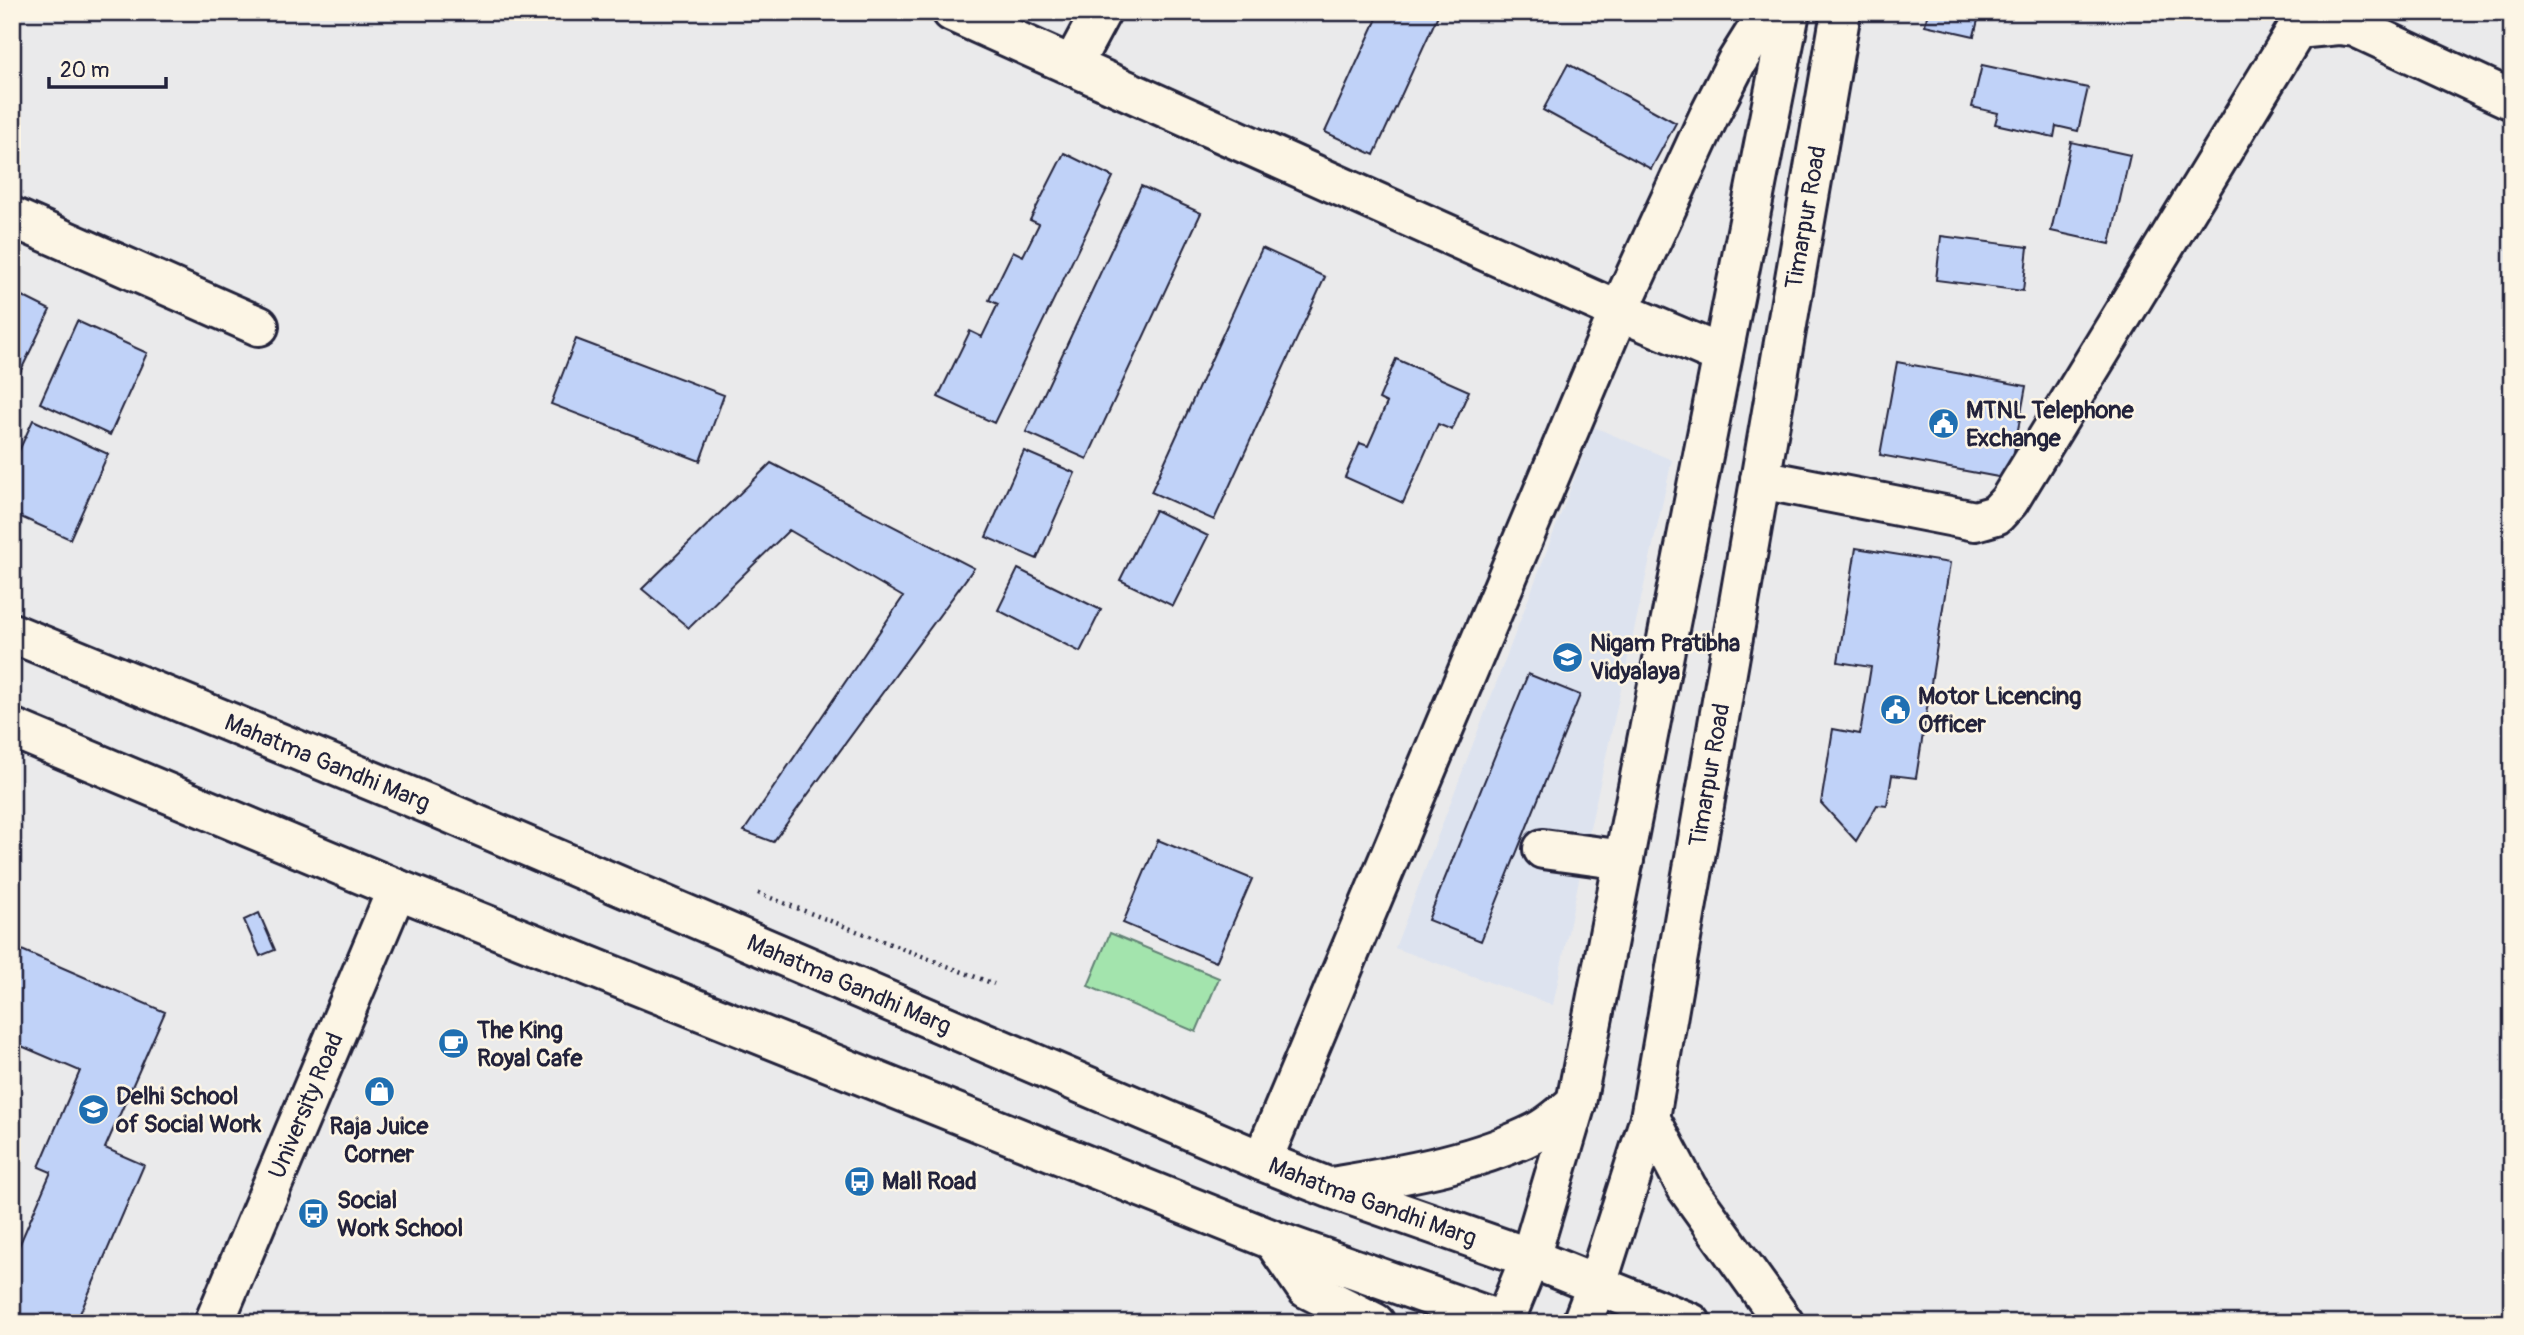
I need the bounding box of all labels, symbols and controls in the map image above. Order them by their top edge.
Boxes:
scale bar [49,46,166,90]
text: 20 m [60,57,109,84]
street label: Timarpur Road [1779,143,1832,291]
place label: MTNL Telephone Exchange [1966,396,2135,453]
public building icon: MTNL Telephone Exchange [1926,407,1960,441]
place label: Nigam Pratibha Vidyalaya [1590,629,1740,686]
school or university icon: Nigam Pratibha Vidyalaya [1550,640,1584,674]
place label: Motor Licencing Officer [1918,682,2081,739]
public building icon: Motor Licencing Officer [1878,693,1912,727]
street label: Timarpur Road [1683,701,1736,849]
street label: Mahatma Gandhi Marg [220,708,434,818]
street label: Mahatma Gandhi Marg [743,928,956,1041]
place label: The King Royal Cafe [476,1016,583,1073]
cafe icon: The King Royal Cafe [437,1027,471,1061]
street label: University Road [262,1028,349,1183]
shop icon: Raja Juice Corner [362,1075,396,1109]
place label: Delhi School of Social Work [115,1082,262,1139]
school or university icon: Delhi School of Social Work [76,1093,110,1127]
place label: Raja Juice Corner [330,1112,430,1169]
street label: Mahatma Gandhi Marg [1264,1151,1481,1253]
bus stop icon: Mall Road [842,1164,876,1198]
place label: Mall Road [882,1167,977,1196]
place label: Social Work School [337,1186,463,1243]
bus stop icon: Social Work School [297,1197,331,1231]

